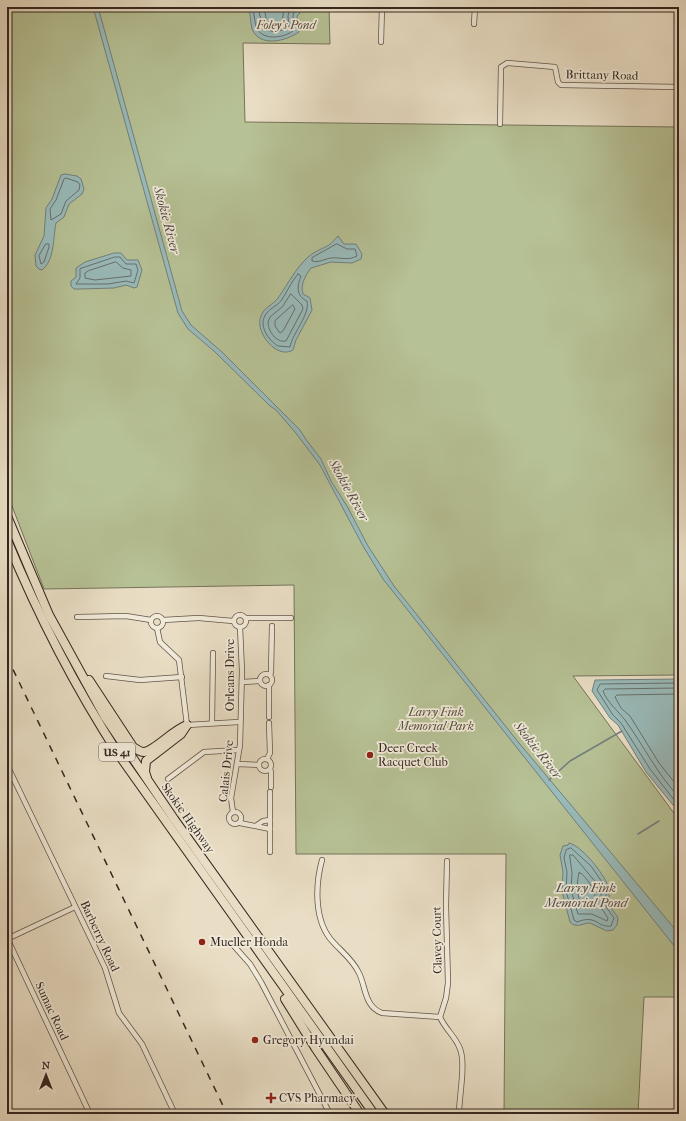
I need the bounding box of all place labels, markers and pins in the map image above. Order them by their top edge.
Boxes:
place label: Deer Creek Racquet Club [378,741,448,769]
marker: Deer Creek Racquet Club [365,750,375,760]
place label: Mueller Honda [210,935,288,949]
marker: Mueller Honda [197,937,207,947]
place label: Gregory Hyundai [263,1033,354,1047]
marker: Gregory Hyundai [250,1035,260,1045]
place label: CVS Pharmacy [279,1091,356,1105]
marker: CVS Pharmacy [266,1093,276,1103]

